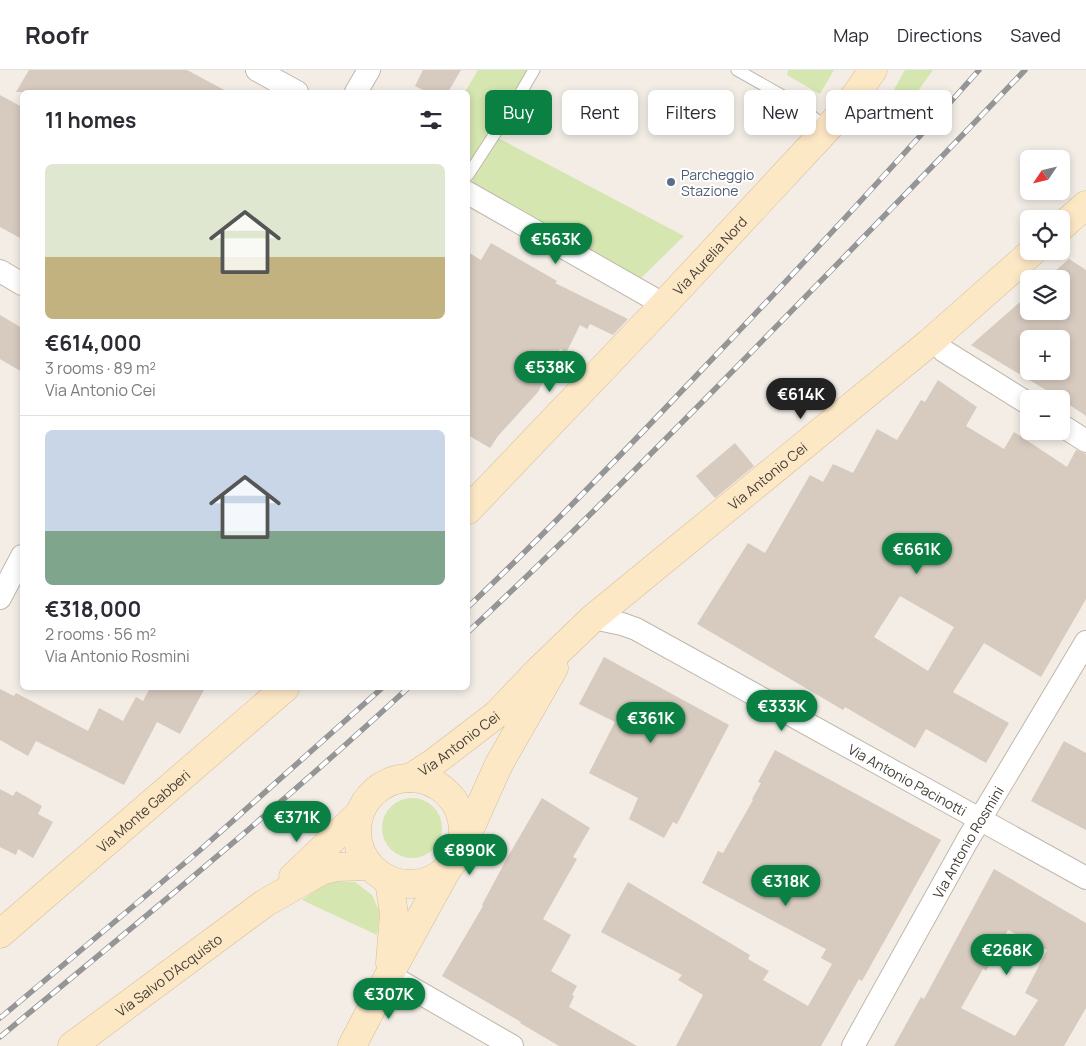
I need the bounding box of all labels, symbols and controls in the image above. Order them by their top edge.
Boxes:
text: Roofr [25,18,89,51]
text: Map [833,23,869,47]
text: Directions [897,23,982,47]
text: Saved [1010,23,1061,47]
chip: Buy [485,90,552,135]
chip: Rent [562,90,638,135]
chip: Filters [648,90,734,135]
chip: New [744,90,816,135]
chip: Apartment [826,90,952,135]
text: 11 homes [45,106,136,134]
icon: filters [417,106,445,134]
north arrow [1020,150,1070,200]
map controls [1020,150,1070,440]
place label: Parcheggio Stazione [681,165,754,200]
marker: Parcheggio Stazione [665,176,677,188]
icon: home [200,197,290,287]
button: locate [1020,210,1070,260]
street label: Via Aurelia Nord [668,212,751,299]
pin: €563K [521,222,591,265]
text: €563K [531,228,581,250]
button: layers [1020,270,1070,320]
text: €614,000 [45,329,141,357]
button: + [1020,330,1070,380]
pin: €538K [515,350,585,393]
text: €538K [525,356,575,378]
text: 3 rooms · 89 m² [45,357,156,379]
pin: €614K [766,378,836,420]
text: Via Antonio Cei [45,379,156,401]
text: €614K [777,383,825,405]
button: − [1020,390,1070,440]
street label: Via Antonio Cei [724,437,811,513]
icon: home [200,462,290,552]
pin: €661K [882,532,952,575]
text: €661K [893,538,941,560]
text: €318,000 [45,595,141,623]
text: 2 rooms · 56 m² [45,623,156,645]
text: Via Antonio Rosmini [45,645,190,667]
pin: €333K [747,690,817,732]
text: €333K [757,695,807,717]
pin: €361K [616,702,686,744]
street label: Via Antonio Cei [414,706,503,780]
text: €361K [627,707,675,729]
street label: Via Antonio Pacinotti [845,739,970,820]
street label: Via Monte Gabberi [92,765,194,856]
street label: Via Antonio Rosmini [928,782,1007,901]
pin: €371K [262,800,332,843]
text: €371K [274,806,320,828]
pin: €890K [435,834,505,876]
text: €890K [444,839,496,861]
pin: €318K [751,864,821,907]
text: €318K [762,870,810,892]
street label: Via Salvo D'Acquisto [111,929,225,1020]
pin: €268K [972,934,1042,976]
text: €268K [982,939,1032,961]
pin: €307K [354,978,424,1020]
text: €307K [364,983,414,1005]

